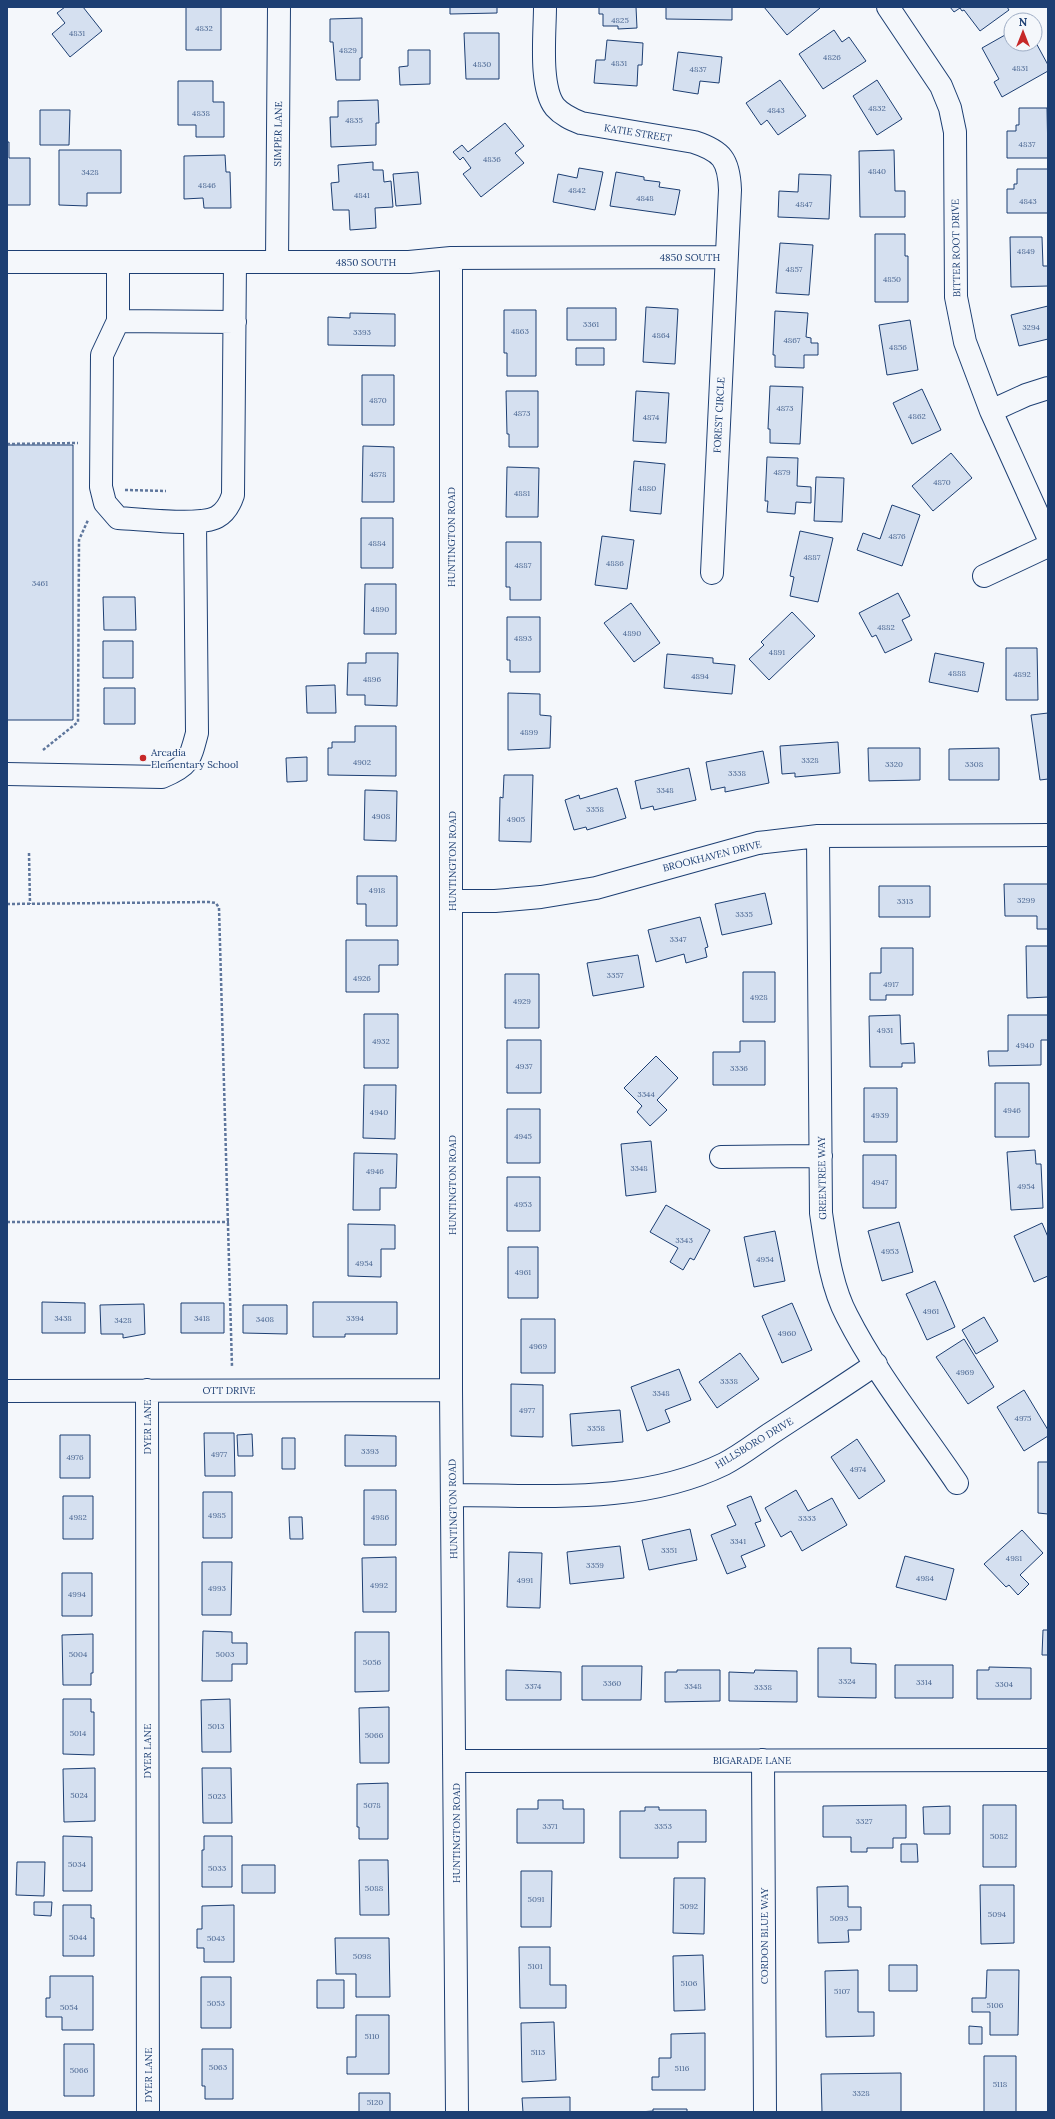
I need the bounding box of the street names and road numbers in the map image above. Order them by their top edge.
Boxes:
street label: SIMPER LANE [271,101,285,167]
street label: KATIE STREET [603,121,674,145]
street label: BITTER ROOT DRIVE [949,199,963,297]
street label: 4850 SOUTH [660,251,720,264]
street label: 4850 SOUTH [336,256,396,269]
street label: FOREST CIRCLE [711,377,727,453]
street label: HUNTINGTON ROAD [445,487,458,587]
street label: HUNTINGTON ROAD [446,811,459,911]
street label: BROOKHAVEN DRIVE [661,837,763,875]
street label: HUNTINGTON ROAD [446,1135,459,1235]
street label: GREENTREE WAY [815,1136,829,1220]
street label: OTT DRIVE [203,1384,255,1397]
street label: DYER LANE [141,1400,154,1454]
street label: HILLSBORO DRIVE [712,1415,796,1471]
street label: HUNTINGTON ROAD [446,1459,460,1559]
street label: DYER LANE [141,1724,154,1778]
street label: BIGARADE LANE [713,1754,791,1767]
street label: HUNTINGTON ROAD [450,1783,463,1883]
street label: CORDON BLUE WAY [758,1887,771,1984]
street label: DYER LANE [142,2048,155,2102]

